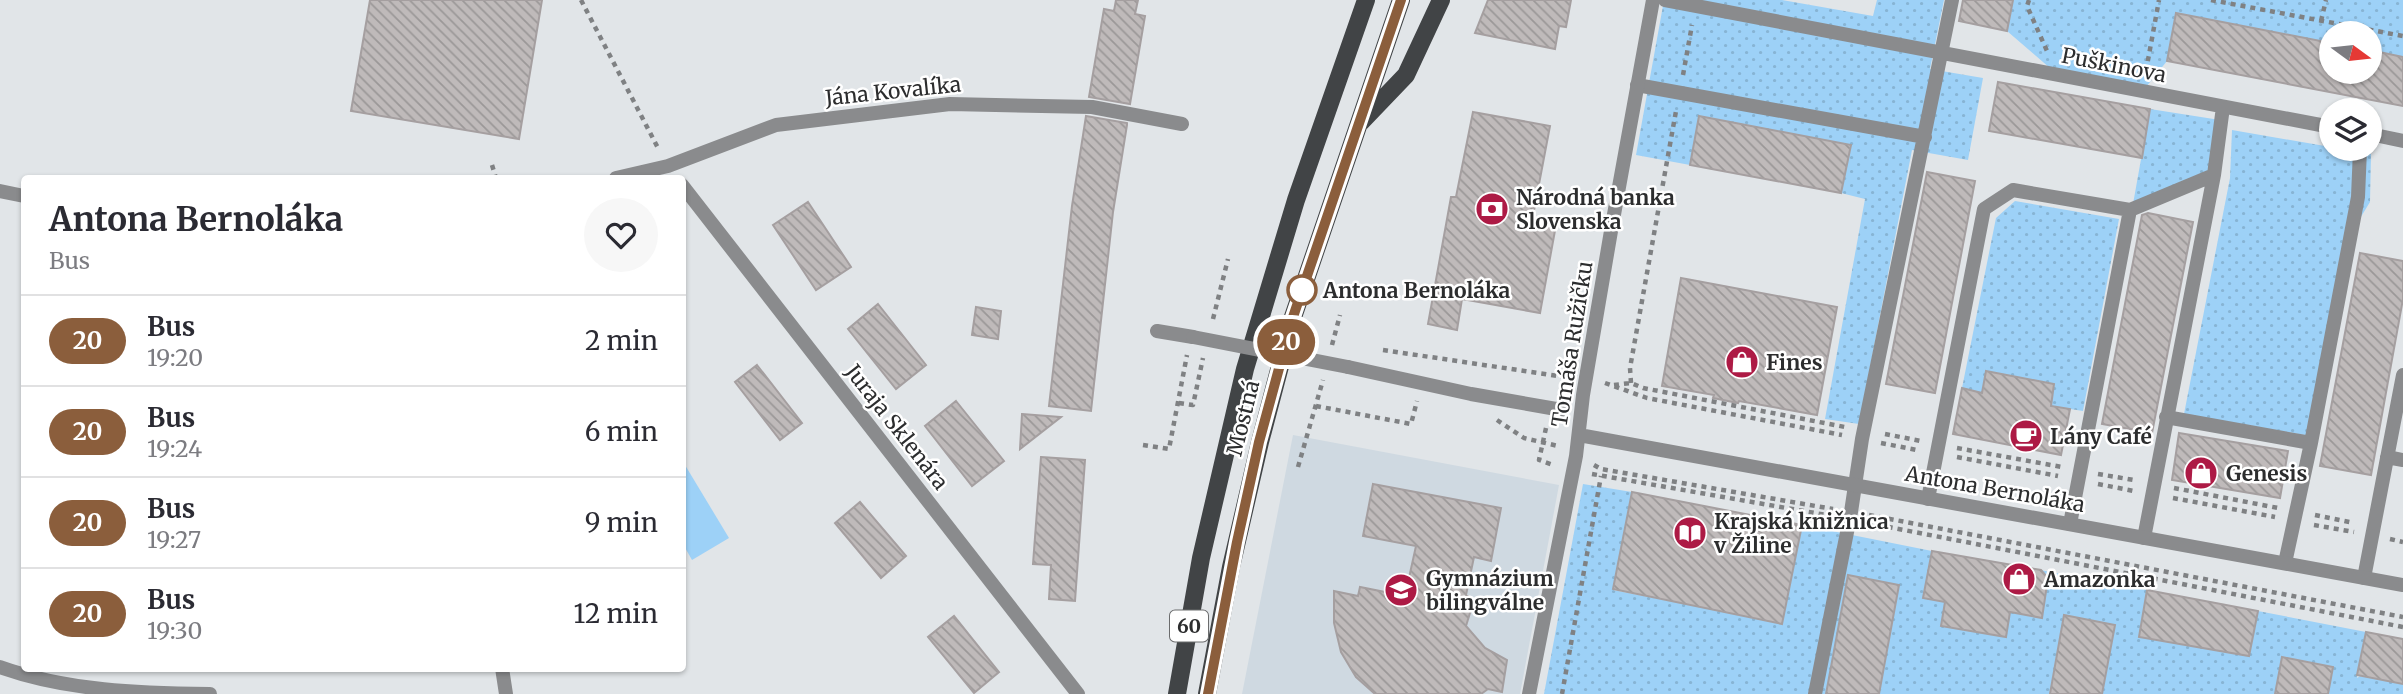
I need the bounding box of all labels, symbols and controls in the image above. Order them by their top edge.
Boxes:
north arrow [2319,21,2382,84]
map controls [2319,21,2382,161]
street label: Puškinova [2059,42,2169,88]
street label: Jána Kovalíka [823,70,962,112]
button: layers [2319,98,2382,161]
place label: Národná banka Slovenska [1516,184,1675,235]
bank icon: Národná banka Slovenska [1473,190,1511,228]
button: heart [584,198,658,272]
text: Antona Bernoláka [49,199,343,240]
text: Bus [49,246,90,275]
street label: Tomáša Ružičku [1546,259,1598,429]
marker: Antona Bernoláka [1287,275,1317,305]
place label: Antona Bernoláka [1322,277,1511,304]
text: Bus [147,310,195,343]
line badge: 20 [1254,319,1318,365]
text: 2 min [585,324,658,357]
text: 20 [73,325,102,356]
text: 20 [1271,326,1301,357]
text: 19:20 [147,343,203,372]
shop icon: Fines [1723,343,1761,381]
place label: Fines [1766,349,1823,376]
street label: Juraja Sklenára [839,358,954,495]
street label: Mostná [1221,377,1265,459]
text: Bus [147,401,195,434]
text: 6 min [585,415,658,448]
text: 20 [73,416,102,447]
cafe icon: Lány Café [2007,417,2045,455]
place label: Lány Café [2050,423,2152,450]
text: 19:24 [147,434,202,463]
shop icon: Genesis [2182,454,2220,492]
street label: Antona Bernoláka [1902,460,2087,518]
place label: Genesis [2226,460,2308,487]
text: Bus [147,492,195,525]
text: 9 min [585,506,658,539]
text: 20 [73,507,102,538]
place label: Krajská knižnica v Žiline [1713,508,1889,559]
library icon: Krajská knižnica v Žiline [1671,514,1709,552]
text: 19:27 [147,525,201,554]
shop icon: Amazonka [2000,560,2038,598]
place label: Gymnázium bilingválne [1426,565,1554,616]
place label: Amazonka [2043,566,2156,593]
school or university icon: Gymnázium bilingválne [1382,571,1420,609]
text: Bus [147,583,195,616]
text: 12 min [574,597,658,630]
text: 20 [73,598,102,629]
road number: 60 [1170,610,1208,642]
text: 19:30 [147,616,202,645]

